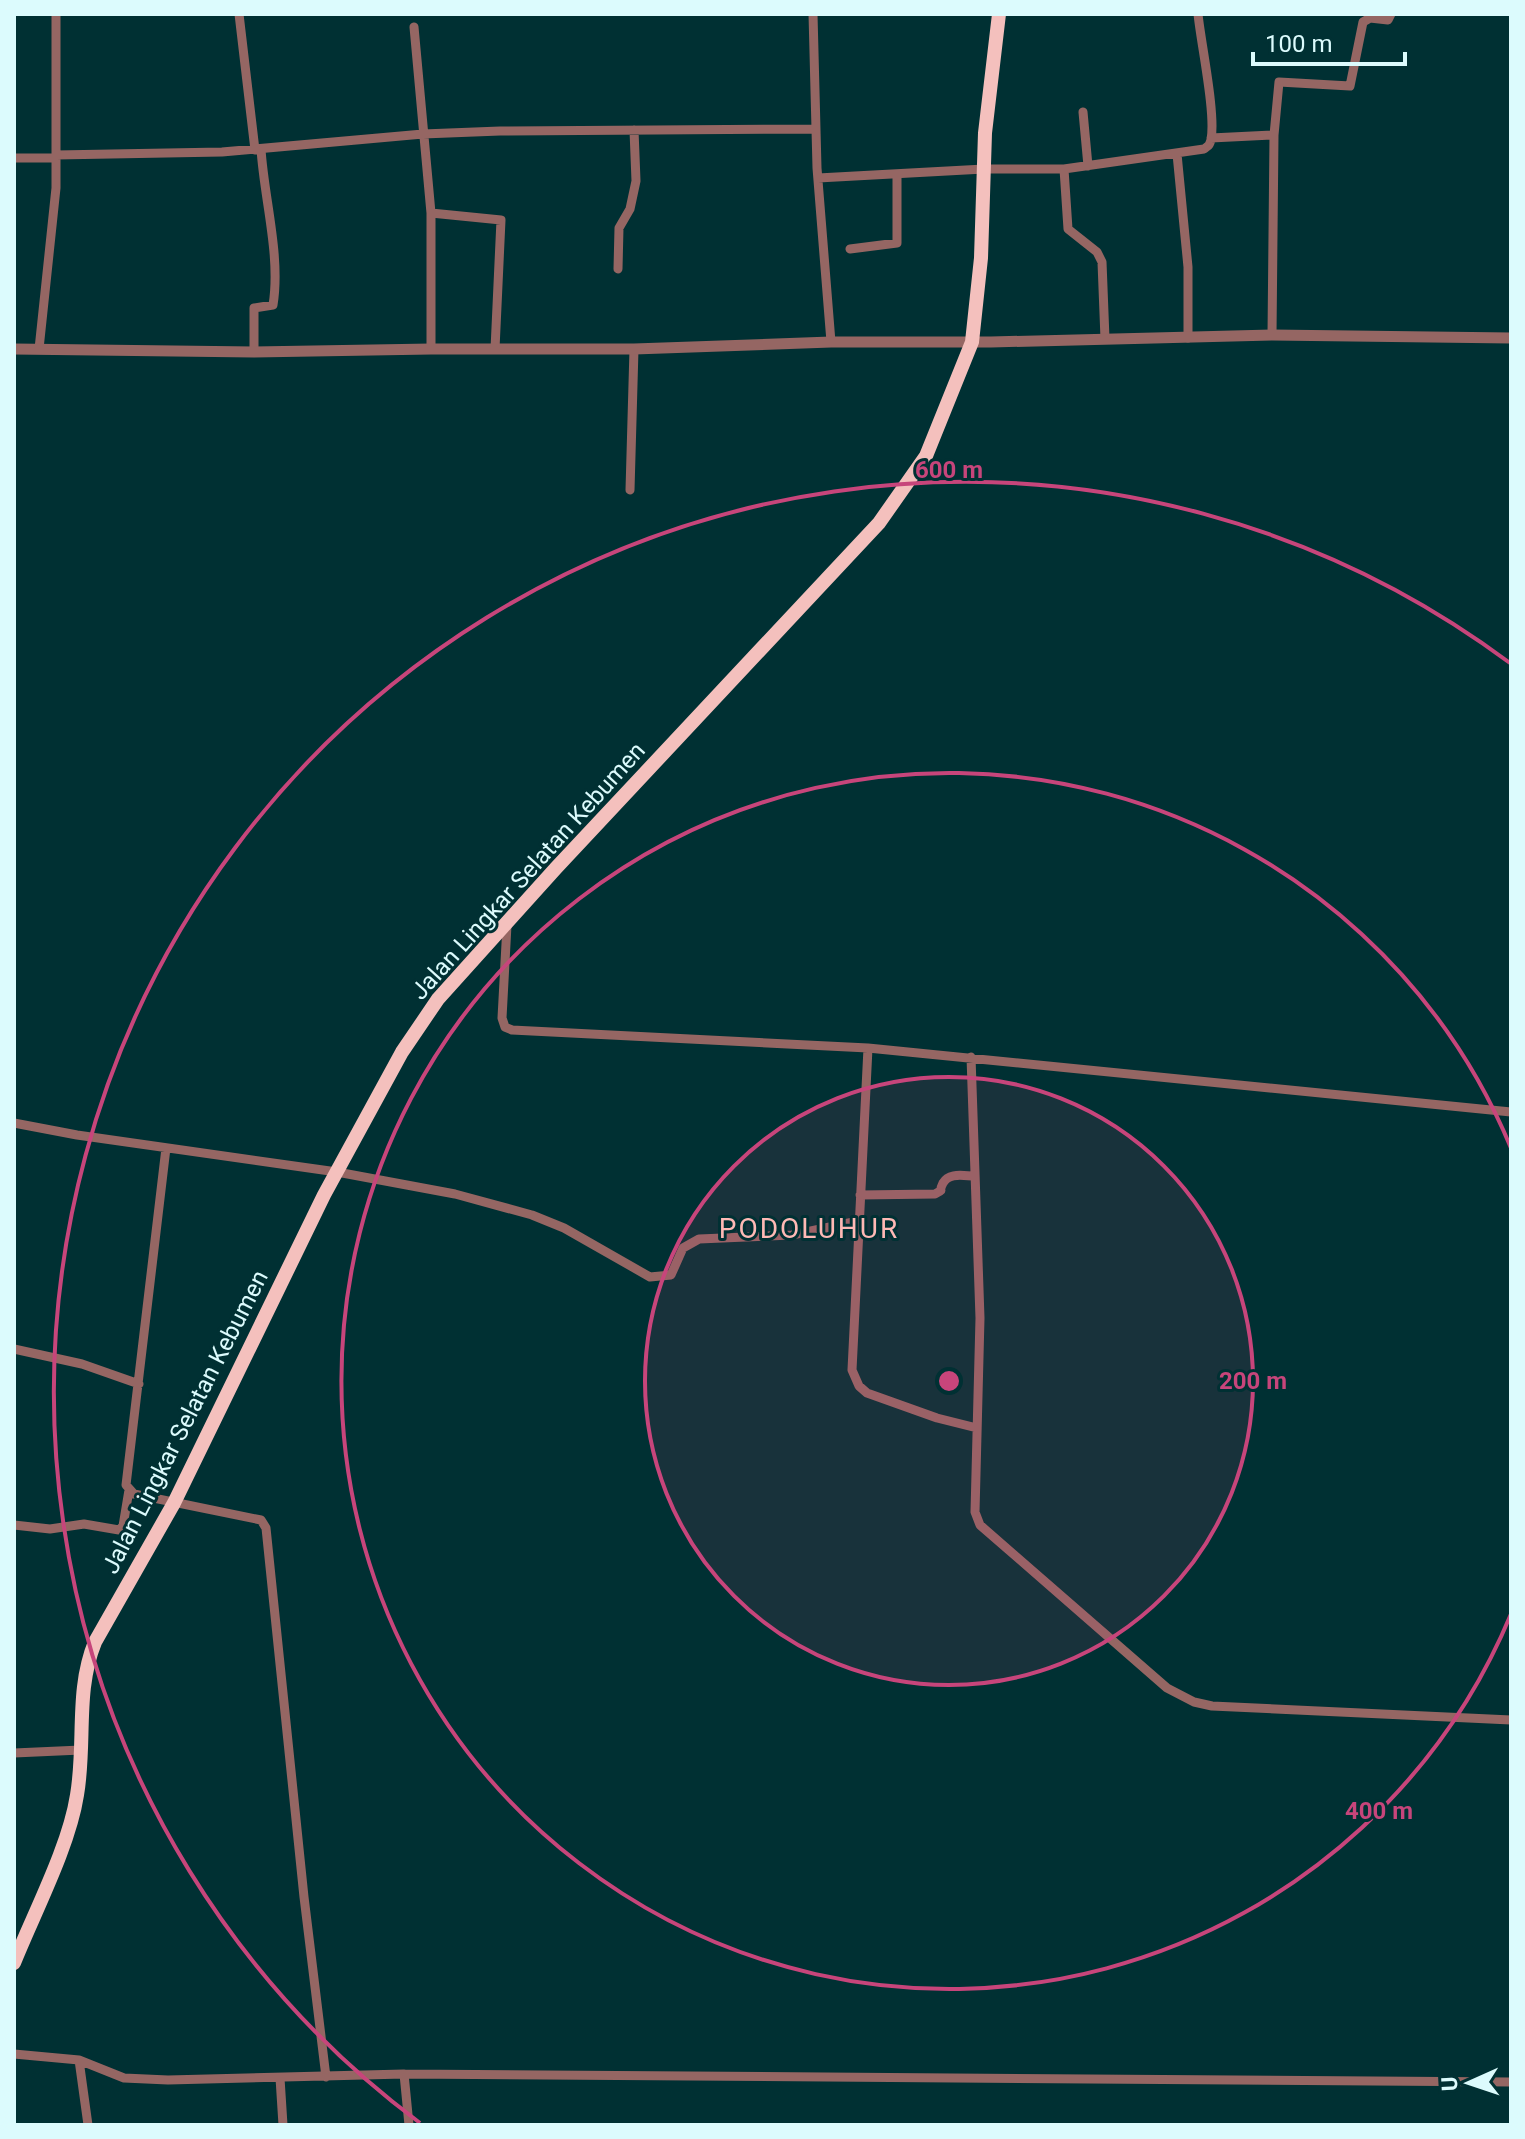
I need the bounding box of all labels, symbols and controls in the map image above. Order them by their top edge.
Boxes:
scale bar [1253,16,1405,66]
text: 100 m [1265,30,1332,58]
text: 600 m [915,456,983,484]
street label: Jalan Lingkar Selatan Kebumen [405,737,651,1005]
district label: PODOLUHUR [719,1212,899,1245]
street label: Jalan Lingkar Selatan Kebumen [96,1266,274,1578]
centre of rings [935,1367,963,1395]
text: 200 m [1219,1367,1287,1395]
text: 400 m [1345,1797,1413,1825]
north arrow [1429,2043,1509,2123]
text: U [1437,2076,1462,2092]

